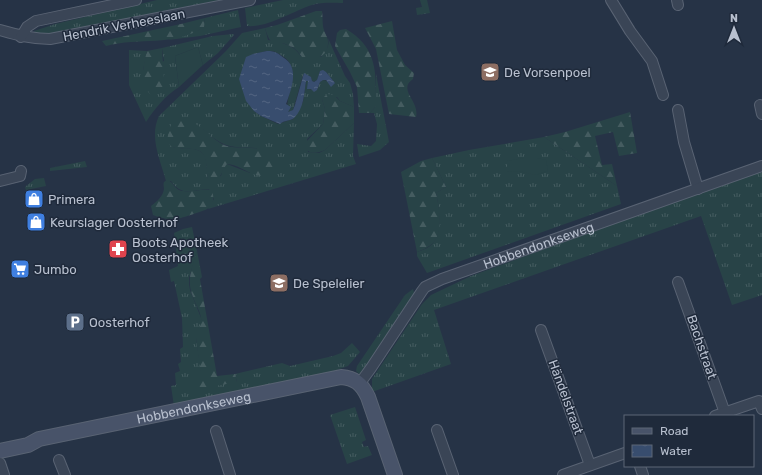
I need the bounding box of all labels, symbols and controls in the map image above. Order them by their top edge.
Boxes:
street label: Hendrik Verheeslaan [62,6,186,44]
north arrow [714,8,754,48]
text: N [730,12,738,25]
school or university icon: De Vorsenpoel [479,61,501,83]
place label: De Vorsenpoel [504,65,591,80]
shop icon: Primera [23,188,45,210]
place label: Primera [48,192,95,207]
shop icon: Keurslager Oosterhof [25,211,47,233]
place label: Keurslager Oosterhof [50,215,178,231]
street label: Hobbendonkseweg [481,219,596,271]
place label: Boots Apotheek Oosterhof [132,235,229,265]
pharmacy icon: Boots Apotheek Oosterhof [107,238,129,260]
supermarket icon: Jumbo [9,258,31,280]
place label: Jumbo [34,262,77,277]
school or university icon: De Spelelier [268,272,290,294]
place label: De Spelelier [293,276,365,291]
parking icon: Oosterhof [64,311,86,333]
street label: Bachstraat [684,313,720,381]
place label: Oosterhof [89,315,150,330]
street label: Händelstraat [546,358,586,436]
street label: Hobbendonkseweg [135,388,252,426]
legend [624,415,754,467]
text: Road [660,424,688,438]
text: Water [660,444,692,458]

